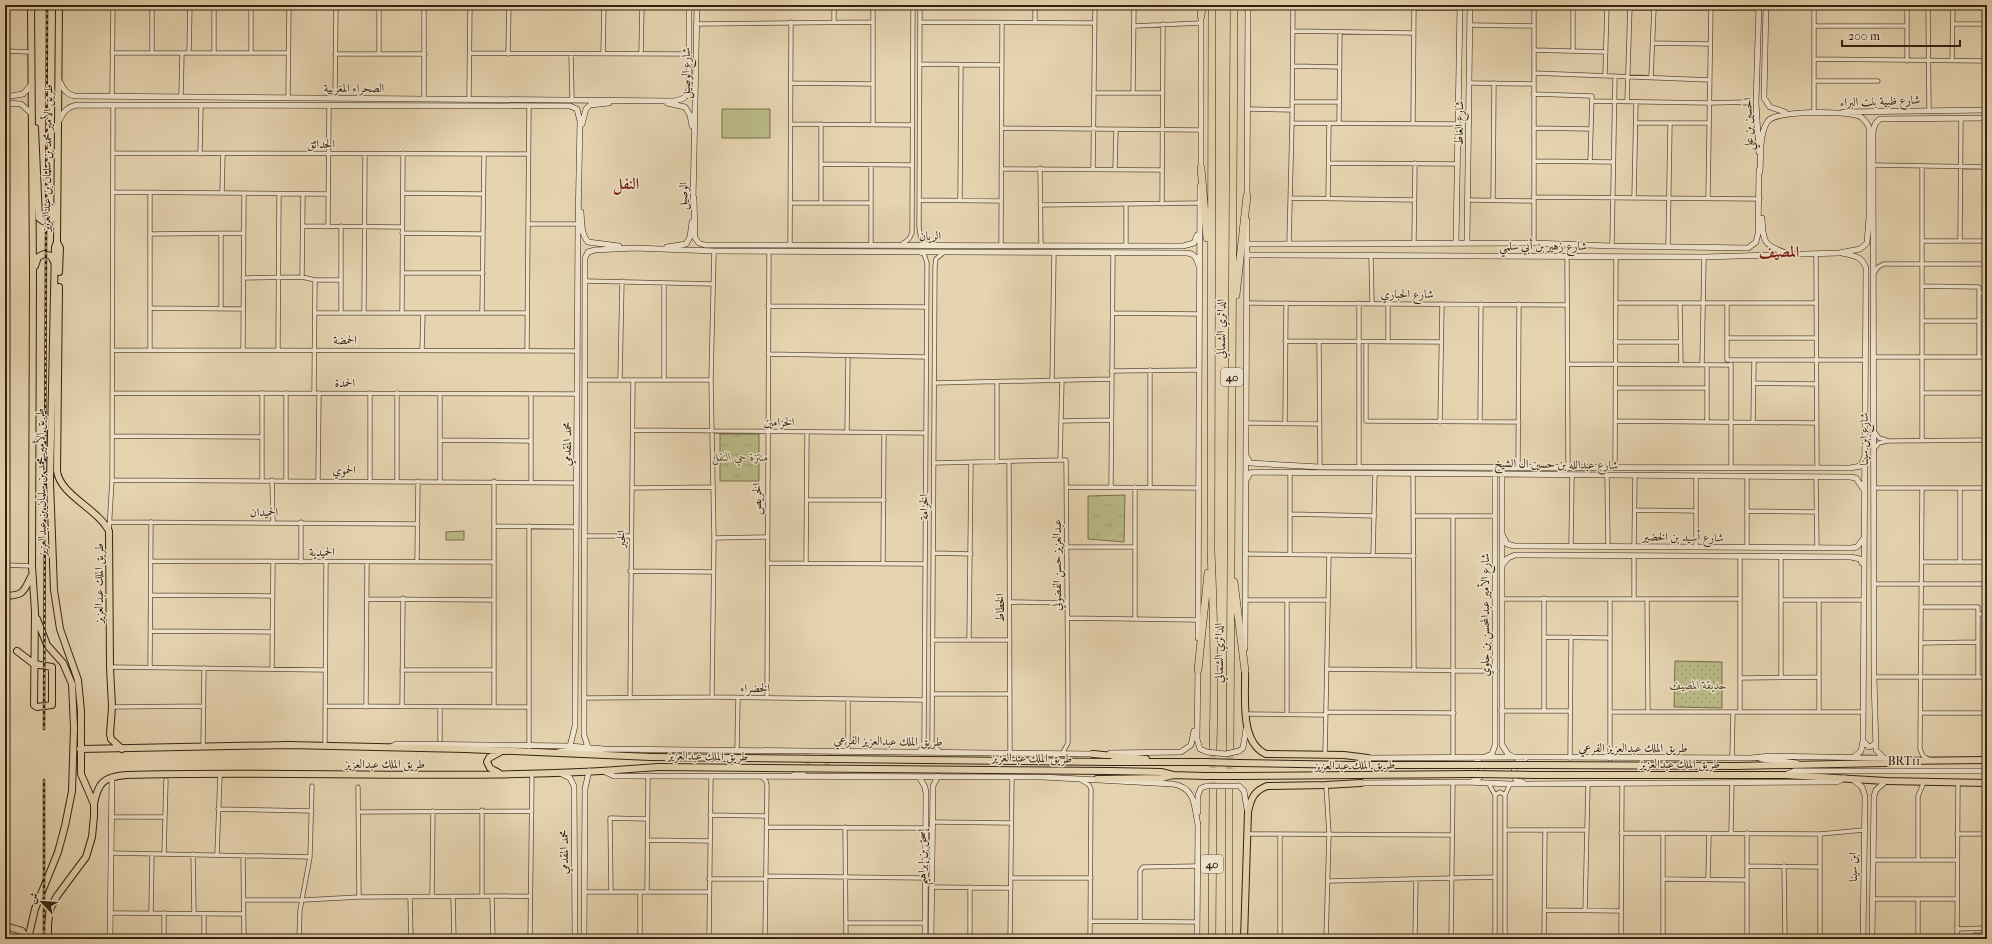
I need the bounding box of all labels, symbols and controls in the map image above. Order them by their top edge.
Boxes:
scale bar [1842,22,1960,48]
text: 200 m [1848,29,1880,43]
street label: شارع الوصيل [679,47,697,99]
street label: الصحراء المغربية [324,81,385,96]
street label: طريق الأمير محمد بن سلمان بن عبدالعزيز [37,84,56,234]
street label: شارع ظبية بنت البراء [1840,93,1921,113]
street label: الحسين بن علي [1740,97,1761,151]
street label: شارع الغاط [1452,100,1470,146]
street label: الحدائق [307,137,335,152]
district label: النفل [613,174,639,195]
street label: الوصيل [676,181,692,210]
street label: الريان [919,229,941,244]
street label: شارع زهير بن أبي سلمي [1499,238,1587,258]
district label: المصيف [1759,242,1799,261]
street label: شارع الحباري [1380,287,1434,305]
street label: الدائري الشمالي [1214,299,1231,359]
street label: الحمضة [333,333,357,347]
road number: 40 [1221,368,1243,386]
street label: الحمدة [335,376,356,390]
street label: طريق الأمير محمد بن سلمان بن عبدالعزيز [31,408,50,558]
street label: شارع ابن سينا [1857,412,1875,465]
street label: الخزامين [764,415,795,430]
street label: محمد المقدمي [560,422,577,466]
park label: منتزة حي النفل [712,450,768,467]
street label: شارع عبدالله بن حسين ال الشيخ [1494,456,1618,476]
street label: الحموي [332,463,356,480]
street label: الخريص [750,483,765,515]
street label: الخزامة [917,494,932,520]
street label: الحميدان [250,505,279,519]
street label: عبدالعزيز حسن الفضولي [1050,519,1067,611]
street label: شارع أسيد بن الخضير [1640,528,1724,549]
street label: الخبر [614,530,629,550]
street label: طريق الملك عبدالعزيز [92,543,107,625]
street label: الحميدية [309,545,335,560]
street label: شارع الأمير عبدالمحسن بن جلوي [1476,553,1496,677]
street label: الخطاط [993,593,1007,623]
street label: الدائري الشمالي [1212,623,1229,683]
park label: حديقة المصيف [1669,678,1727,693]
street label: الخضراء [740,681,770,696]
street label: طريق الملك عبدالعزيز الفرعي [833,733,943,752]
street label: طريق الملك عبدالعزيز الفرعي [1578,741,1688,758]
street label: طريق الملك عبدالعزيز [666,748,748,765]
street label: طريق الملك عبدالعزيز [990,750,1072,767]
street label: BRT11 [1888,754,1920,768]
street label: طريق الملك عبدالعزيز [343,757,425,772]
street label: طريق الملك عبدالعزيز [1313,757,1395,774]
street label: طريق الملك عبدالعزيز [1638,757,1720,772]
street label: إسحق بن إبراهيم [915,827,934,885]
street label: محمد المقدمي [557,830,574,874]
street label: ابن سينا [1846,852,1860,882]
road number: 40 [1201,855,1223,873]
north arrow [22,882,62,922]
text: ش [25,890,42,906]

